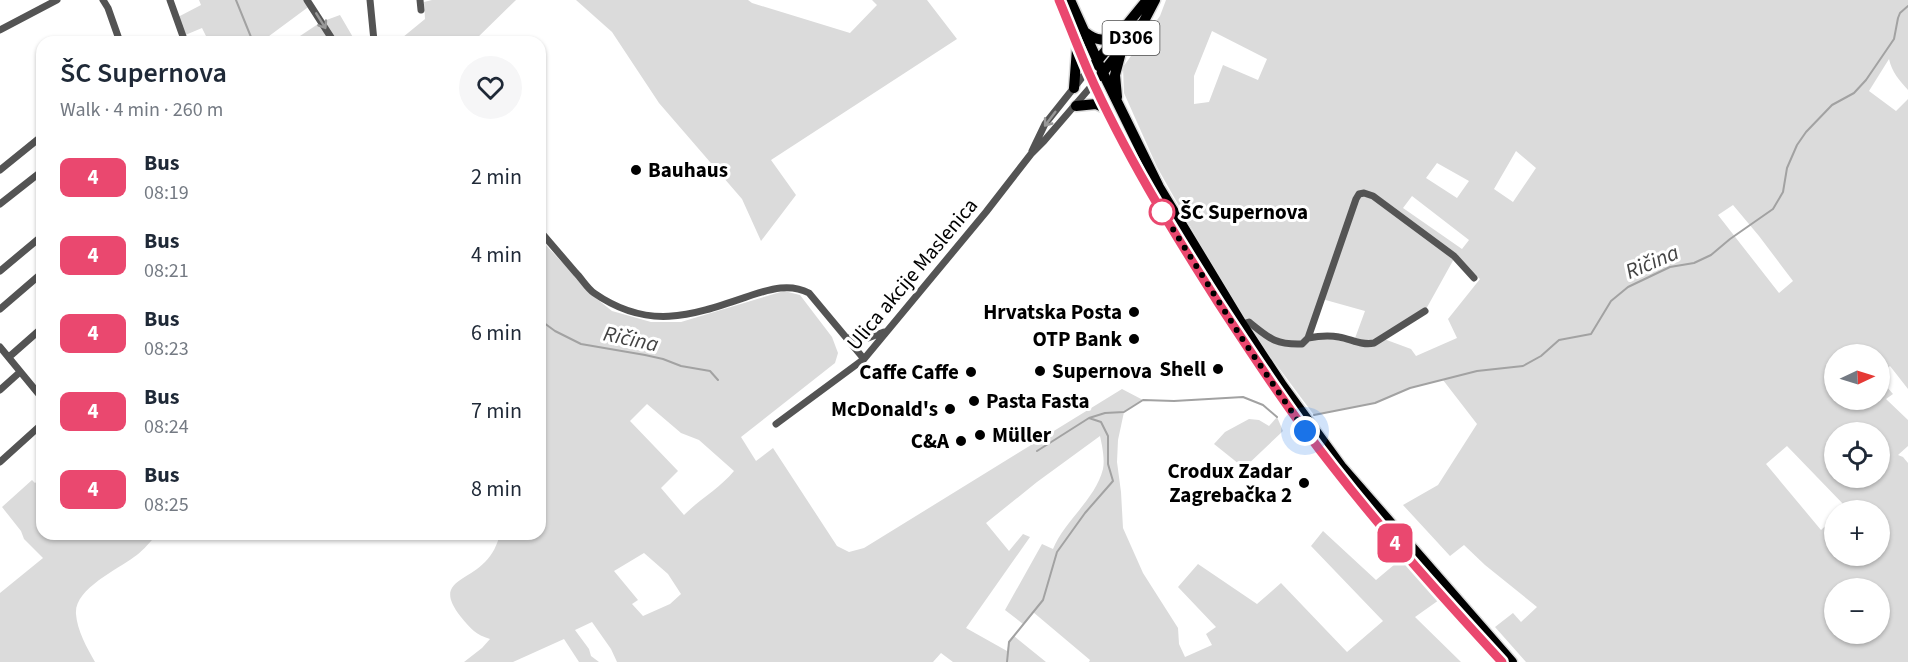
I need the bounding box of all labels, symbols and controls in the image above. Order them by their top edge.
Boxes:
one-way arrow [315,12,327,29]
road number: D306 [1102,21,1160,55]
text: ŠC Supernova [60,53,227,93]
button: heart [459,56,522,119]
text: Walk · 4 min · 260 m [60,96,223,124]
one-way arrow [1043,111,1056,127]
text: Bus [144,147,180,179]
place label: Bauhaus [648,155,728,185]
text: 2 min [471,161,522,193]
text: 4 [87,162,99,192]
marker: Bauhaus [629,163,643,177]
text: 08:19 [144,179,189,207]
street label: Ulica akcije Maslenica [839,191,985,357]
place label: ŠC Supernova [1180,197,1308,227]
marker: ŠC Supernova [1149,199,1175,225]
text: Bus [144,225,180,257]
water label: Ričina [1620,236,1684,288]
text: 4 min [471,239,522,271]
text: 4 [87,240,99,270]
text: 08:21 [144,257,189,285]
place label: Hrvatska Posta [983,297,1122,327]
text: Bus [144,303,180,335]
marker: Hrvatska Posta [1127,305,1141,319]
text: 6 min [471,317,522,349]
text: 4 [87,318,99,348]
water label: Ričina [600,318,662,360]
place label: OTP Bank [1033,324,1122,354]
marker: OTP Bank [1127,332,1141,346]
text: 08:23 [144,335,189,363]
north arrow [1824,344,1890,410]
map controls [1824,344,1890,644]
place label: Shell [1159,354,1206,384]
place label: Supernova [1052,356,1152,386]
place label: Caffe Caffe [859,357,959,387]
marker: Shell [1211,362,1225,376]
marker: Supernova [1033,364,1047,378]
marker: Caffe Caffe [964,365,978,379]
text: Bus [144,381,180,413]
place label: Pasta Fasta [986,386,1089,416]
place label: McDonald's [831,394,938,424]
marker: Pasta Fasta [967,394,981,408]
text: 7 min [471,395,522,427]
text: 4 [87,396,99,426]
marker: McDonald's [943,402,957,416]
text: 08:24 [144,413,189,441]
your location [1290,416,1320,446]
place label: Müller [992,420,1052,450]
button: locate [1824,422,1890,488]
place label: C&A [911,426,950,456]
marker: Müller [973,428,987,442]
marker: C&A [954,434,968,448]
place label: Crodux Zadar Zagrebačka 2 [1167,456,1293,510]
text: Bus [144,459,180,491]
text: 8 min [471,473,522,505]
text: 4 [87,474,99,504]
marker: Crodux Zadar Zagrebačka 2 [1297,476,1311,490]
text: 08:25 [144,491,189,519]
button: + [1824,500,1890,566]
line badge: 4 [1376,524,1414,562]
text: 4 [1389,528,1401,558]
button: − [1824,578,1890,644]

